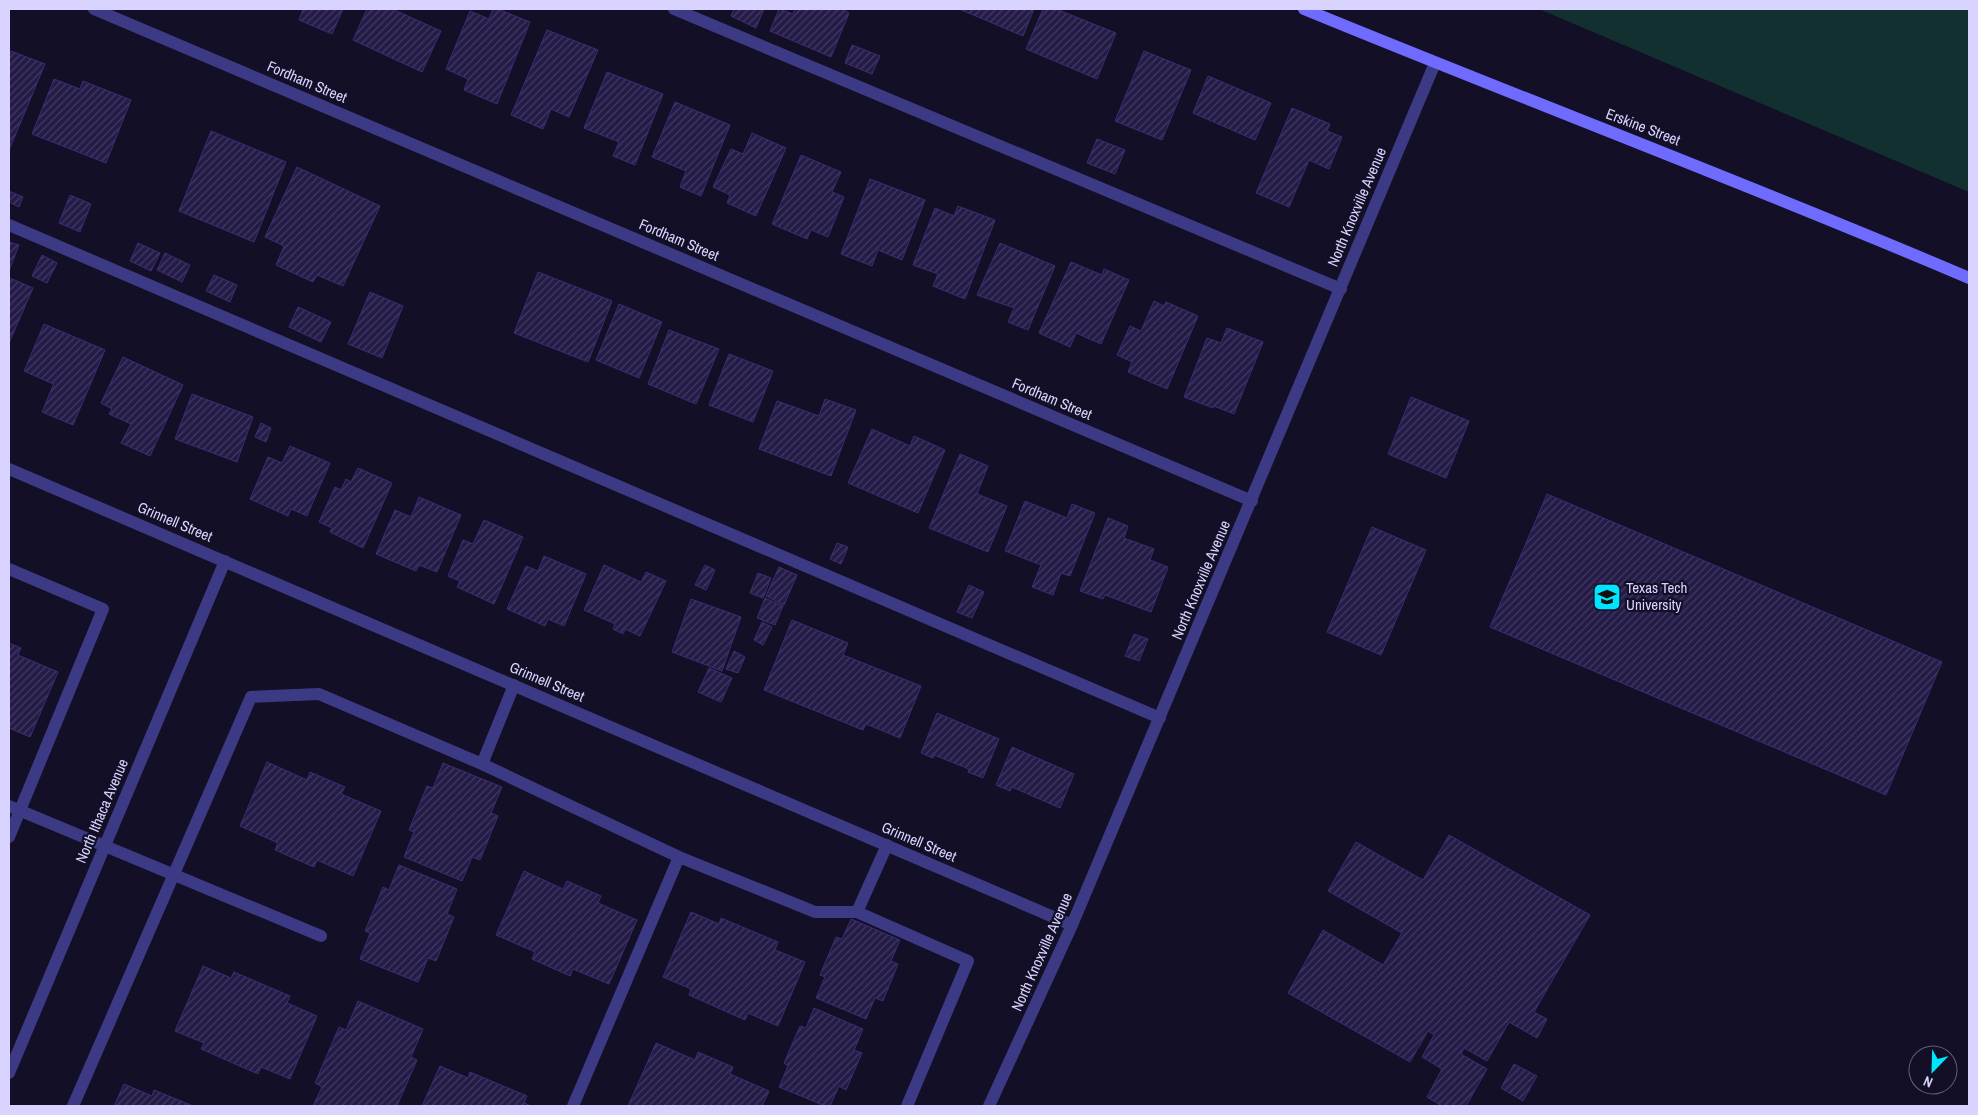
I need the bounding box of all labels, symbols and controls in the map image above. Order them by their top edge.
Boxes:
street label: Fordham Street [264,55,351,108]
street label: Erskine Street [1603,103,1684,151]
street label: North Knoxville Avenue [1322,144,1391,270]
street label: Fordham Street [636,213,723,266]
street label: Fordham Street [1009,372,1096,425]
street label: Grinnell Street [135,496,216,547]
street label: North Knoxville Avenue [1166,517,1235,643]
place label: Texas Tech University [1626,577,1687,615]
school or university icon: Texas Tech University [1592,582,1622,612]
street label: Grinnell Street [507,656,588,707]
street label: North Ithaca Avenue [70,755,133,866]
street label: Grinnell Street [879,816,960,867]
street label: North Knoxville Avenue [1006,889,1077,1014]
north arrow [1908,1045,1958,1095]
text: N [1921,1072,1935,1092]

